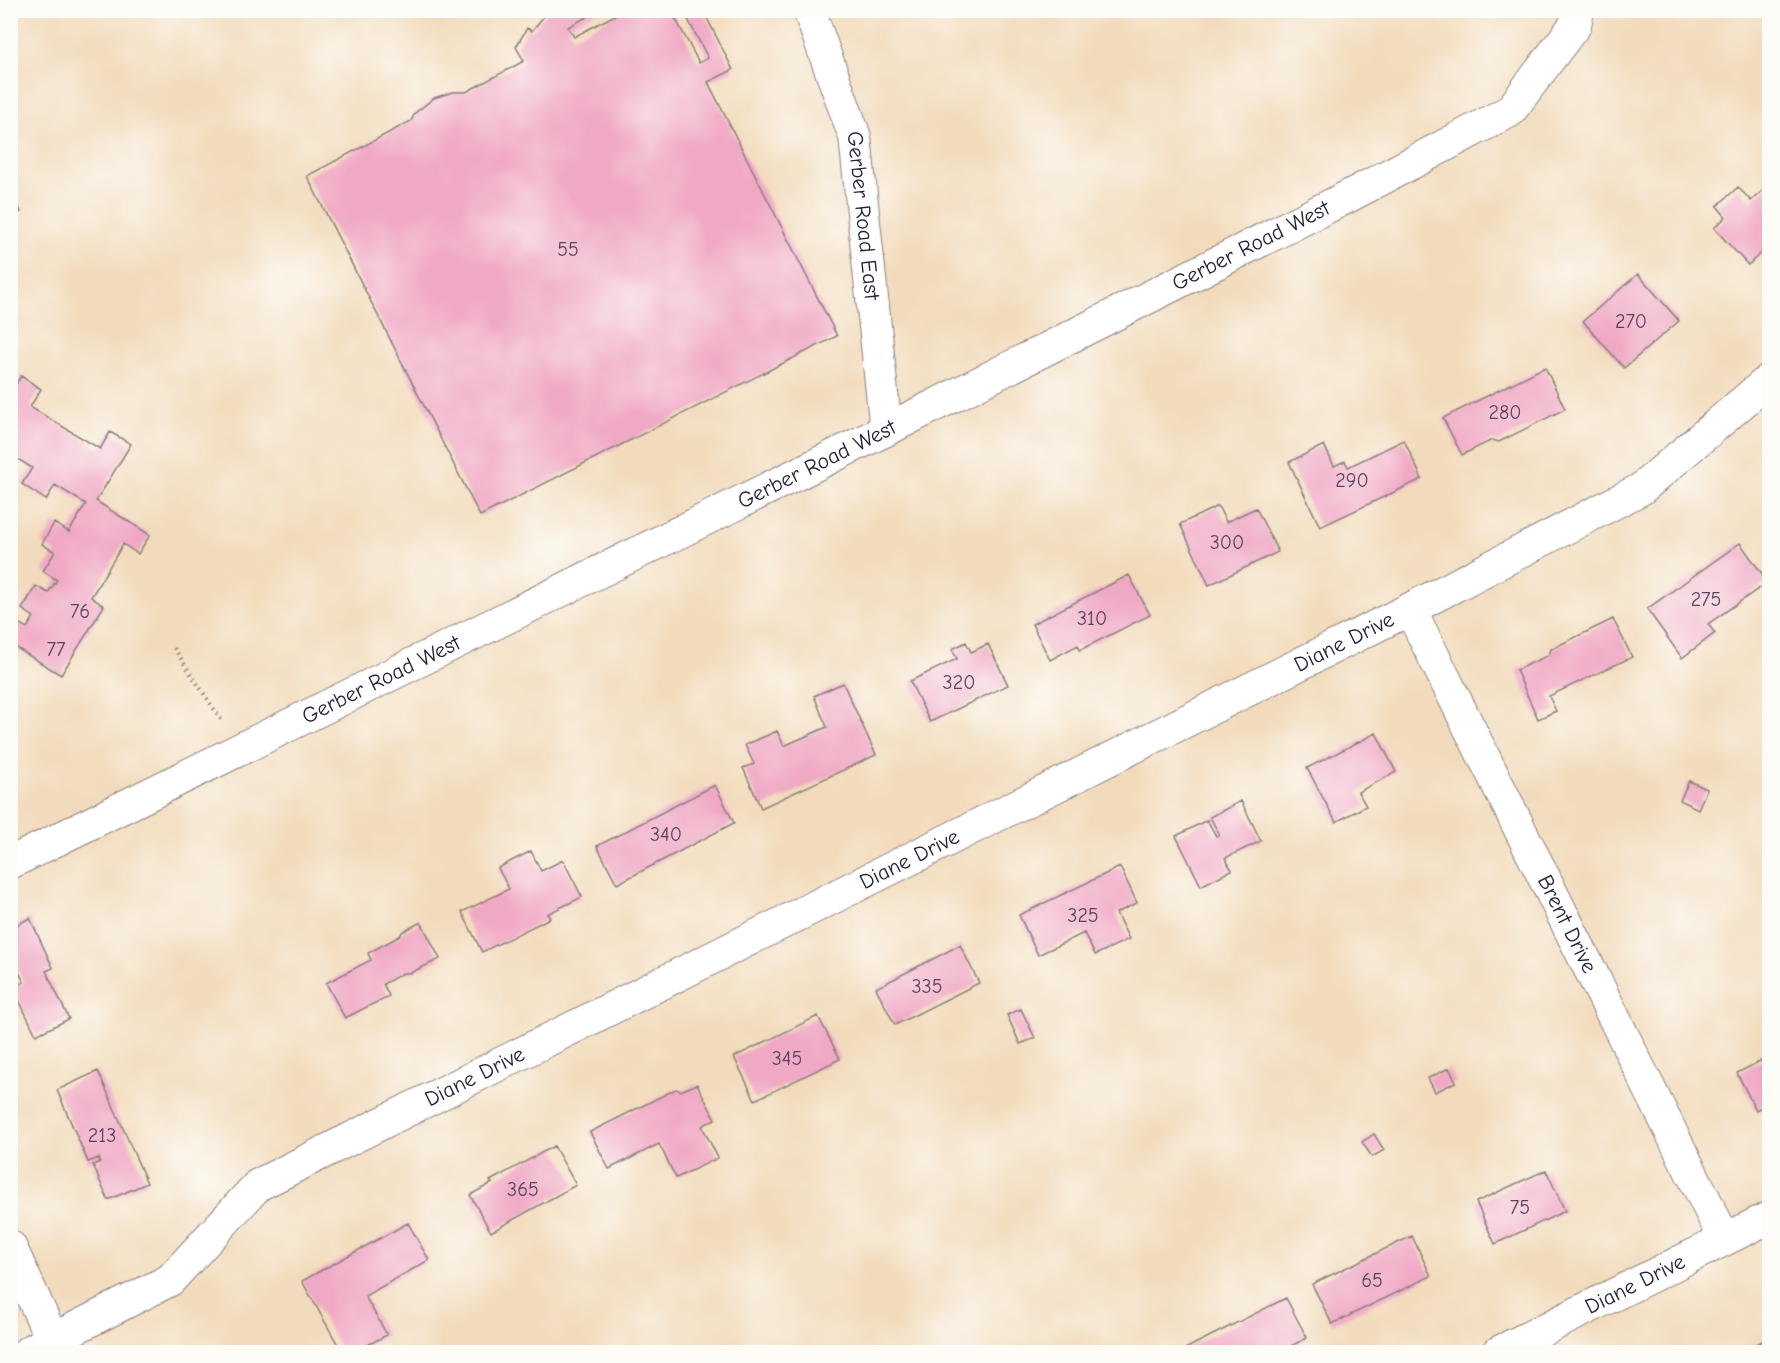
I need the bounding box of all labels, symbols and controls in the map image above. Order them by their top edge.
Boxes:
street label: Gerber Road East [841,130,885,302]
street label: Gerber Road West [1168,195,1335,296]
house number: 55 [557,238,579,261]
house number: 270 [1615,310,1647,333]
house number: 280 [1489,401,1521,424]
street label: Gerber Road West [733,414,901,514]
house number: 290 [1335,469,1369,492]
house number: 300 [1210,531,1244,554]
house number: 275 [1691,588,1721,611]
house number: 76 [70,600,90,623]
street label: Diane Drive [1290,606,1398,678]
house number: 310 [1077,607,1107,630]
street label: Gerber Road West [298,629,465,730]
house number: 77 [47,638,66,661]
house number: 320 [943,671,975,694]
house number: 340 [650,823,682,846]
street label: Diane Drive [855,823,964,895]
street label: Brent Drive [1532,871,1603,977]
house number: 325 [1067,904,1099,927]
house number: 335 [911,975,943,998]
street label: Diane Drive [421,1041,529,1112]
house number: 345 [772,1047,802,1070]
house number: 213 [88,1124,116,1147]
house number: 365 [507,1178,539,1201]
house number: 75 [1510,1196,1530,1219]
street label: Diane Drive [1581,1248,1689,1320]
house number: 65 [1361,1269,1383,1292]

